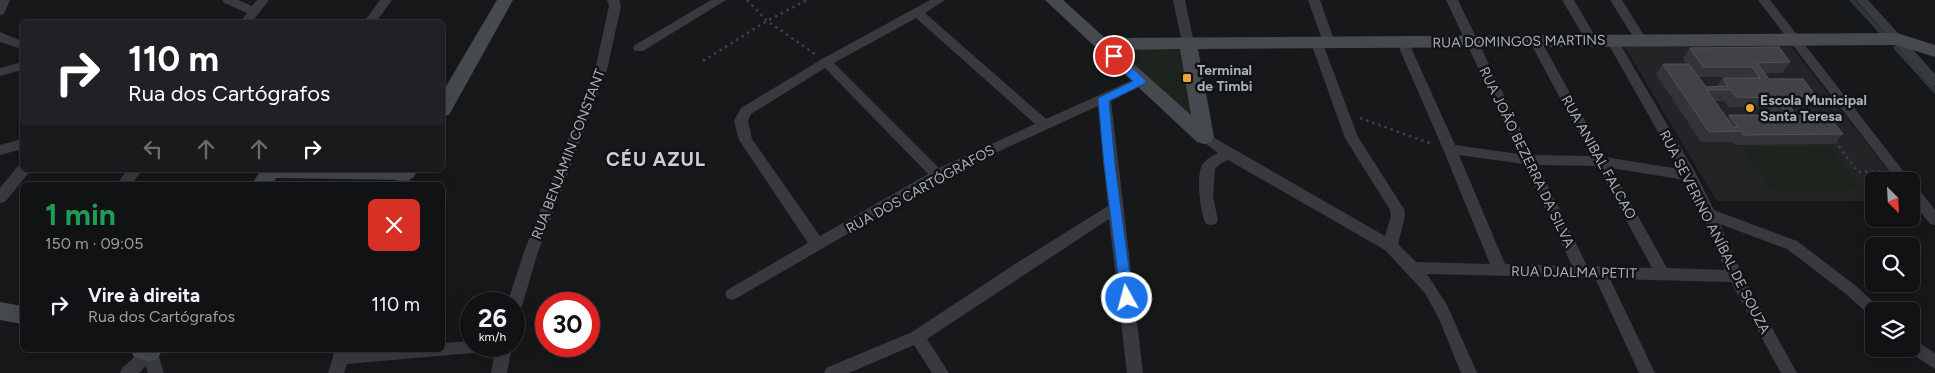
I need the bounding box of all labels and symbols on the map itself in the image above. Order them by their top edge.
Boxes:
street label: RUA DOMINGOS MARTINS [1432,31,1606,52]
pin [1093,35,1135,77]
place label: Terminal de Timbi [1197,62,1252,95]
street label: RUA JOÃO BEZERRA DA SILVA [1475,64,1578,251]
street label: RUA BENJAMIN CONSTANT [528,66,609,242]
marker: Terminal de Timbi [1181,72,1193,84]
street label: RUA ANIBAL FALCAO [1557,92,1640,222]
place label: Escola Municipal Santa Teresa [1760,92,1867,125]
marker: Escola Municipal Santa Teresa [1744,102,1756,114]
street label: RUA SEVERINO ANÍBAL DE SOUZA [1656,128,1774,337]
street label: RUA DOS CARTÓGRAFOS [843,142,997,237]
district label: CÉU AZUL [606,148,706,171]
north arrow [1865,172,1920,228]
street label: RUA DJALMA PETIT [1511,263,1637,282]
position arrow [1100,271,1152,323]
speed limit sign: 30 [535,292,600,357]

